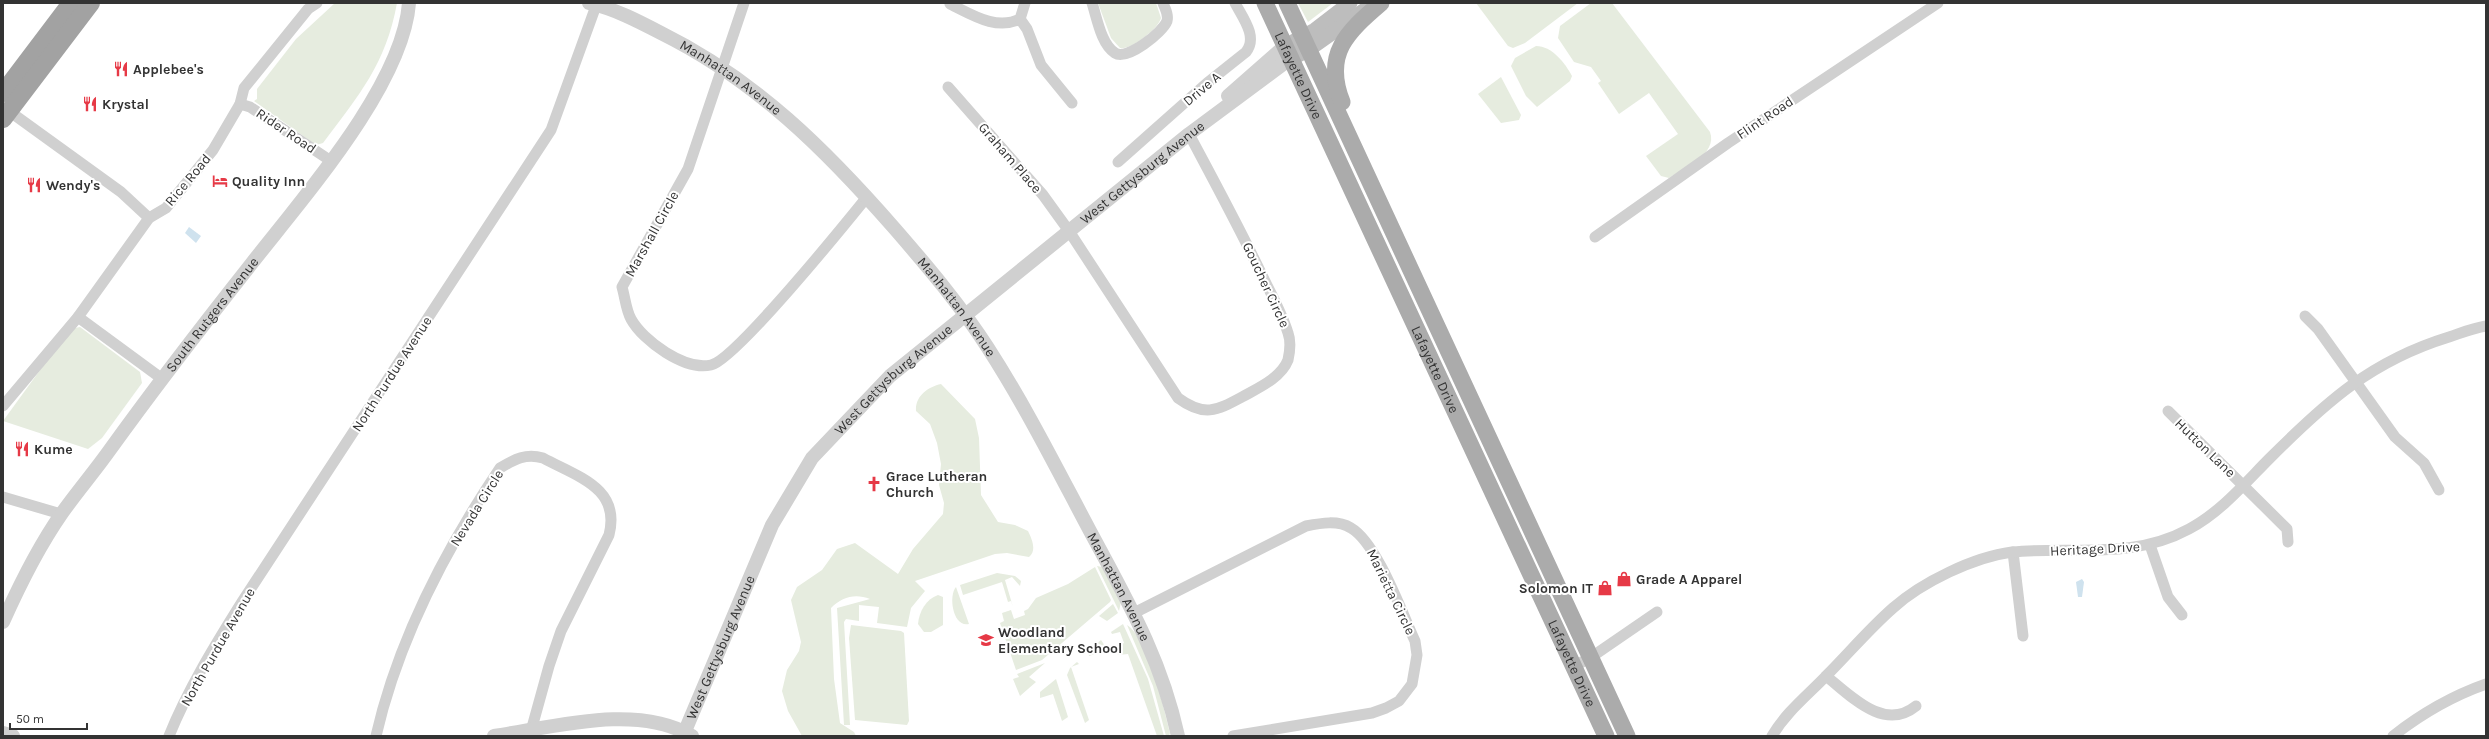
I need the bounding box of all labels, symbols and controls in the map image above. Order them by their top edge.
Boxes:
street label: Lafayette Drive [1271,29,1326,122]
street label: Manhattan Avenue [677,36,785,119]
restaurant icon: Applebee's [112,60,130,78]
place label: Applebee's [133,61,204,78]
street label: Drive A [1180,68,1224,110]
street label: Flint Road [1733,93,1797,143]
restaurant icon: Krystal [81,95,99,113]
place label: Krystal [102,96,149,113]
street label: Rider Road [253,105,319,157]
street label: West Gettysburg Avenue [1076,117,1208,227]
street label: Graham Place [975,119,1045,197]
street label: Rice Road [161,151,215,209]
hotel icon: Quality Inn [211,172,229,190]
place label: Quality Inn [232,173,305,190]
restaurant icon: Wendy's [25,176,43,194]
place label: Wendy's [46,177,100,194]
street label: Marshall Circle [621,188,683,280]
street label: Goucher Circle [1239,239,1293,331]
street label: Manhattan Avenue [914,253,1000,360]
street label: South Rutgers Avenue [162,254,262,375]
street label: North Purdue Avenue [348,313,436,435]
street label: West Gettysburg Avenue [831,321,956,438]
street label: Lafayette Drive [1408,323,1463,416]
street label: Hutton Lane [2171,415,2239,481]
restaurant icon: Kume [13,440,31,458]
place label: Kume [34,441,73,458]
street label: Nevada Circle [447,467,507,549]
place label: Grace Lutheran Church [886,468,987,501]
church icon: Grace Lutheran Church [865,475,883,493]
street label: Manhattan Avenue [1084,529,1154,644]
street label: Heritage Drive [2050,538,2140,560]
street label: Marietta Circle [1363,546,1419,638]
shop icon: Grade A Apparel [1615,570,1633,588]
place label: Grade A Apparel [1636,571,1742,588]
street label: West Gettysburg Avenue [682,573,758,722]
shop icon: Solomon IT [1596,579,1614,597]
place label: Solomon IT [1519,580,1594,597]
street label: North Purdue Avenue [177,585,259,709]
street label: Lafayette Drive [1544,617,1600,709]
place label: Woodland Elementary School [998,624,1122,657]
school or university icon: Woodland Elementary School [977,631,995,649]
scale bar [10,705,87,731]
text: 50 m [16,712,44,726]

